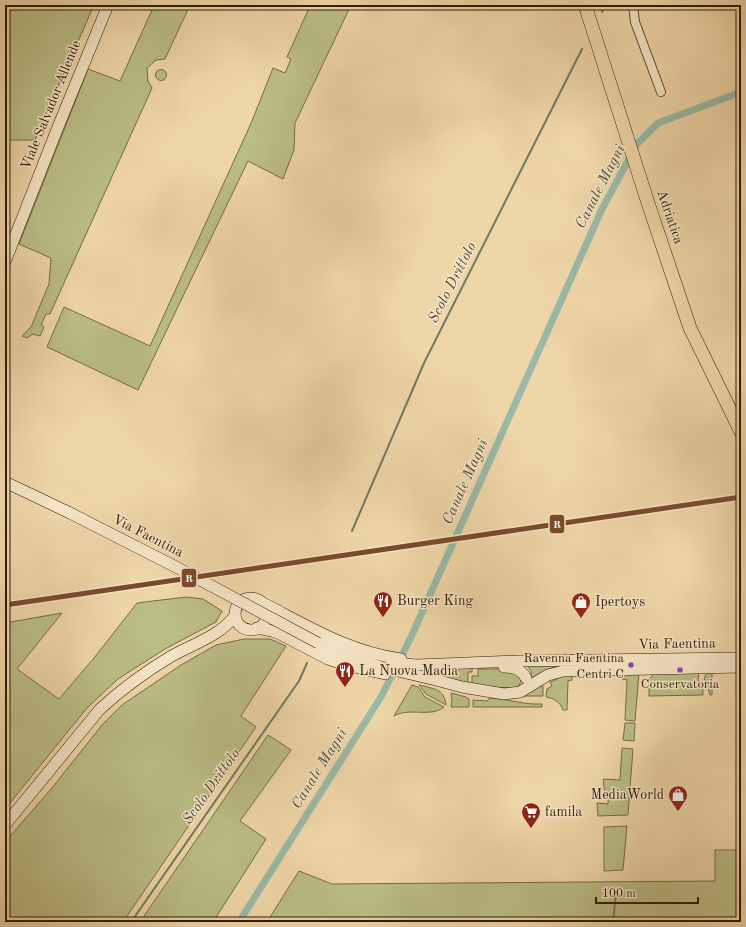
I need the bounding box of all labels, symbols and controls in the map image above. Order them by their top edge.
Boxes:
street label: Viale Salvador Allende [19,38,83,172]
water label: Canale Magni [574,143,628,231]
street label: Adriatica [654,188,686,246]
water label: Scolo Drittolo [426,240,480,326]
water label: Canale Magni [441,437,491,527]
street label: Via Faentina [110,512,186,560]
line badge: R [549,514,565,534]
text: R [553,520,561,531]
line badge: R [181,568,197,588]
text: R [185,574,193,585]
restaurant icon: Burger King [372,590,394,618]
shop icon: Ipertoys [570,591,592,619]
place label: Burger King [397,594,473,608]
place label: Ipertoys [595,595,645,609]
street label: Via Faentina [638,636,716,652]
place label: Ravenna Faentina Centri C [523,652,625,681]
restaurant icon: La Nuova Madia [334,660,356,688]
marker: Ravenna Faentina Centri C [626,660,636,670]
place label: La Nuova Madia [359,664,458,678]
marker: Conservatoria [675,665,685,675]
place label: Conservatoria [641,678,720,691]
water label: Canale Magni [289,726,351,812]
water label: Scolo Drittolo [180,746,244,828]
shop icon: MediaWorld [667,784,689,812]
place label: MediaWorld [590,788,664,802]
supermarket icon: famila [520,801,542,829]
place label: famila [545,805,582,819]
scale bar [596,879,698,905]
text: 100 m [602,888,636,900]

